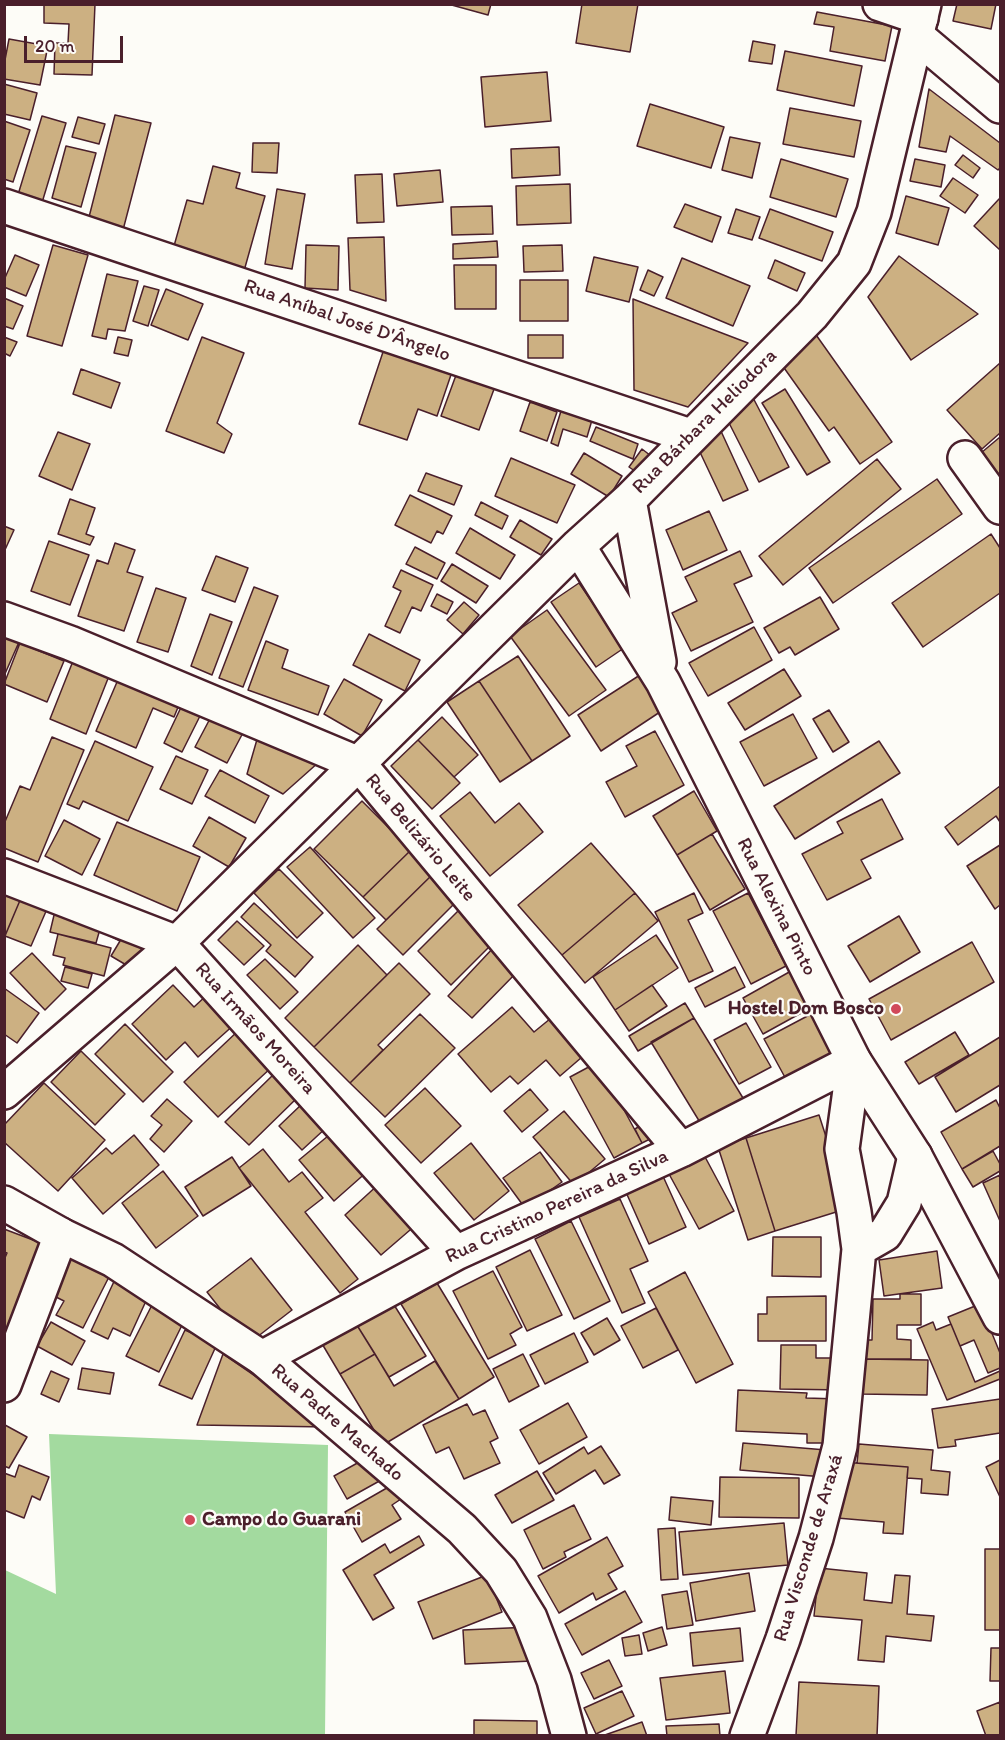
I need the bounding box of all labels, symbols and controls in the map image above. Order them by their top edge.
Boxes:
scale bar [27,24,126,62]
text: 20 m [35,35,75,57]
street label: Rua Aníbal José D'Ângelo [241,274,453,368]
street label: Rua Bárbara Heliodora [628,345,782,499]
street label: Rua Belizário Leite [359,769,481,907]
street label: Rua Alexina Pinto [731,834,821,980]
street label: Rua Irmãos Moreira [189,958,321,1100]
place label: Hostel Dom Bosco [728,997,884,1021]
marker: Hostel Dom Bosco [889,1002,903,1016]
street label: Rua Cristino Pereira da Silva [442,1145,672,1269]
street label: Rua Padre Machado [266,1359,408,1487]
street label: Rua Visconde de Araxá [769,1451,849,1645]
place label: Campo do Guarani [202,1508,361,1532]
marker: Campo do Guarani [183,1513,197,1527]

